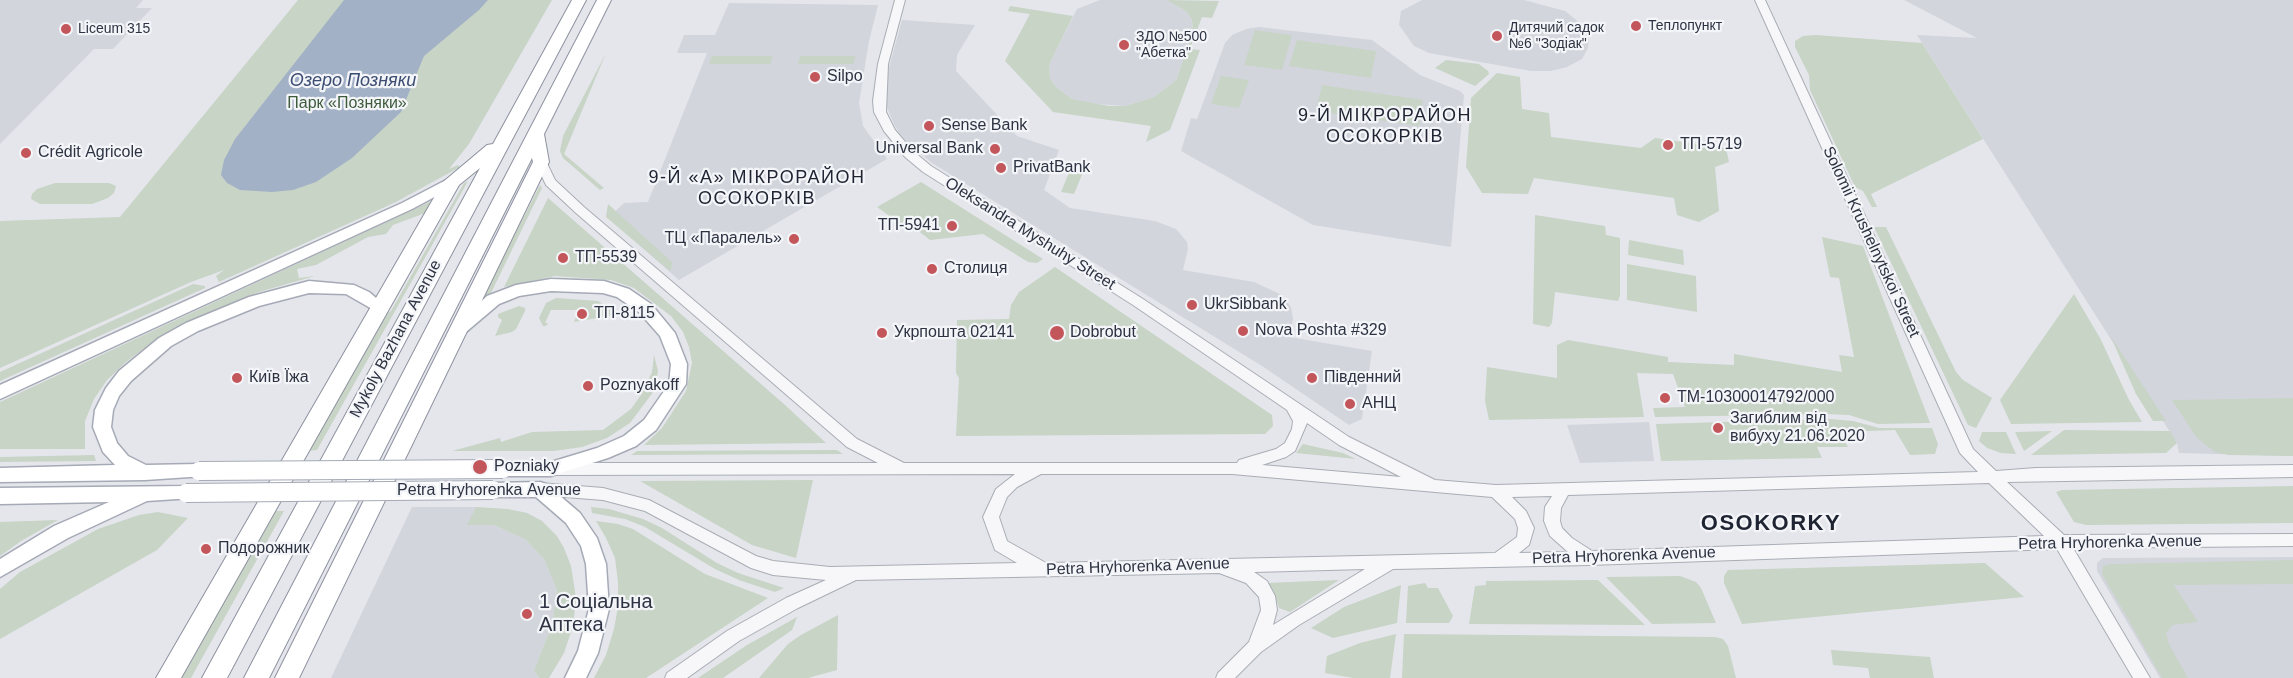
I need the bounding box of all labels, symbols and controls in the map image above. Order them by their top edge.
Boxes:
place label: Теплопункт [1648,18,1722,34]
marker: Теплопункт [1629,19,1643,33]
place label: Дитячий садок №6 "Зодіак" [1509,20,1604,52]
place label: Liceum 315 [78,21,150,37]
marker: Liceum 315 [59,22,73,36]
place label: ЗДО №500 "Абетка" [1136,29,1207,62]
marker: Дитячий садок №6 "Зодіак" [1490,29,1504,43]
marker: ЗДО №500 "Абетка" [1117,38,1131,52]
place label: Silpo [827,67,863,87]
water label: Озеро Позняки [290,70,416,92]
marker: Silpo [808,70,822,84]
park label: Парк «Позняки» [287,94,407,114]
district label: 9-Й МІКРОРАЙОН ОСОКОРКІВ [1298,105,1472,148]
place label: Sense Bank [941,116,1027,136]
marker: Sense Bank [922,119,936,133]
place label: ТП-5719 [1680,135,1742,155]
marker: ТП-5719 [1661,138,1675,152]
place label: Universal Bank [875,139,983,159]
marker: Universal Bank [988,142,1002,156]
place label: Crédit Agricole [38,143,143,163]
street label: Solomii Krushelnytskoi Street [1818,144,1924,340]
marker: Crédit Agricole [19,146,33,160]
place label: PrivatBank [1013,158,1090,178]
marker: PrivatBank [994,161,1008,175]
district label: 9-Й «А» МІКРОРАЙОН ОСОКОРКІВ [649,167,865,210]
street label: Oleksandra Myshuhy Street [941,174,1119,294]
place label: ТП-5941 [878,216,940,236]
marker: ТП-5941 [945,219,959,233]
place label: ТЦ «Паралель» [665,229,782,249]
marker: ТЦ «Паралель» [787,232,801,246]
place label: ТП-5539 [575,248,637,268]
marker: ТП-5539 [556,251,570,265]
street label: Mykoly Bazhana Avenue [346,257,446,421]
place label: Столиця [944,259,1007,279]
marker: Столиця [925,262,939,276]
place label: UkrSibbank [1204,295,1287,315]
marker: UkrSibbank [1185,298,1199,312]
place label: ТП-8115 [594,304,655,324]
marker: ТП-8115 [575,307,589,321]
place label: Nova Poshta #329 [1255,321,1387,341]
place label: Укрпошта 02141 [894,323,1015,343]
place label: Dobrobut [1070,323,1136,343]
marker: Dobrobut [1048,324,1066,342]
marker: Nova Poshta #329 [1236,324,1250,338]
marker: Укрпошта 02141 [875,326,889,340]
place label: Київ Їжа [249,368,309,388]
place label: Південний [1324,368,1401,388]
marker: Київ Їжа [230,371,244,385]
marker: Південний [1305,371,1319,385]
place label: Poznyakoff [600,376,679,396]
marker: Poznyakoff [581,379,595,393]
place label: ТМ-10300014792/000 [1677,388,1834,408]
marker: ТМ-10300014792/000 [1658,391,1672,405]
place label: АНЦ [1362,394,1396,414]
marker: АНЦ [1343,397,1357,411]
place label: Загиблим від вибуху 21.06.2020 [1730,409,1865,447]
marker: Загиблим від вибуху 21.06.2020 [1711,421,1725,435]
place label: Pozniaky [494,457,559,477]
marker: Pozniaky [471,458,489,476]
street label: Petra Hryhorenka Avenue [397,481,581,501]
district label: OSOKORKY [1701,511,1841,537]
street label: Petra Hryhorenka Avenue [2018,532,2202,554]
place label: Подорожник [218,539,309,559]
marker: Подорожник [199,542,213,556]
street label: Petra Hryhorenka Avenue [1532,543,1716,569]
street label: Petra Hryhorenka Avenue [1046,554,1230,580]
place label: 1 Соціальна Аптека [539,590,653,637]
marker: 1 Соціальна Аптека [520,607,534,621]

